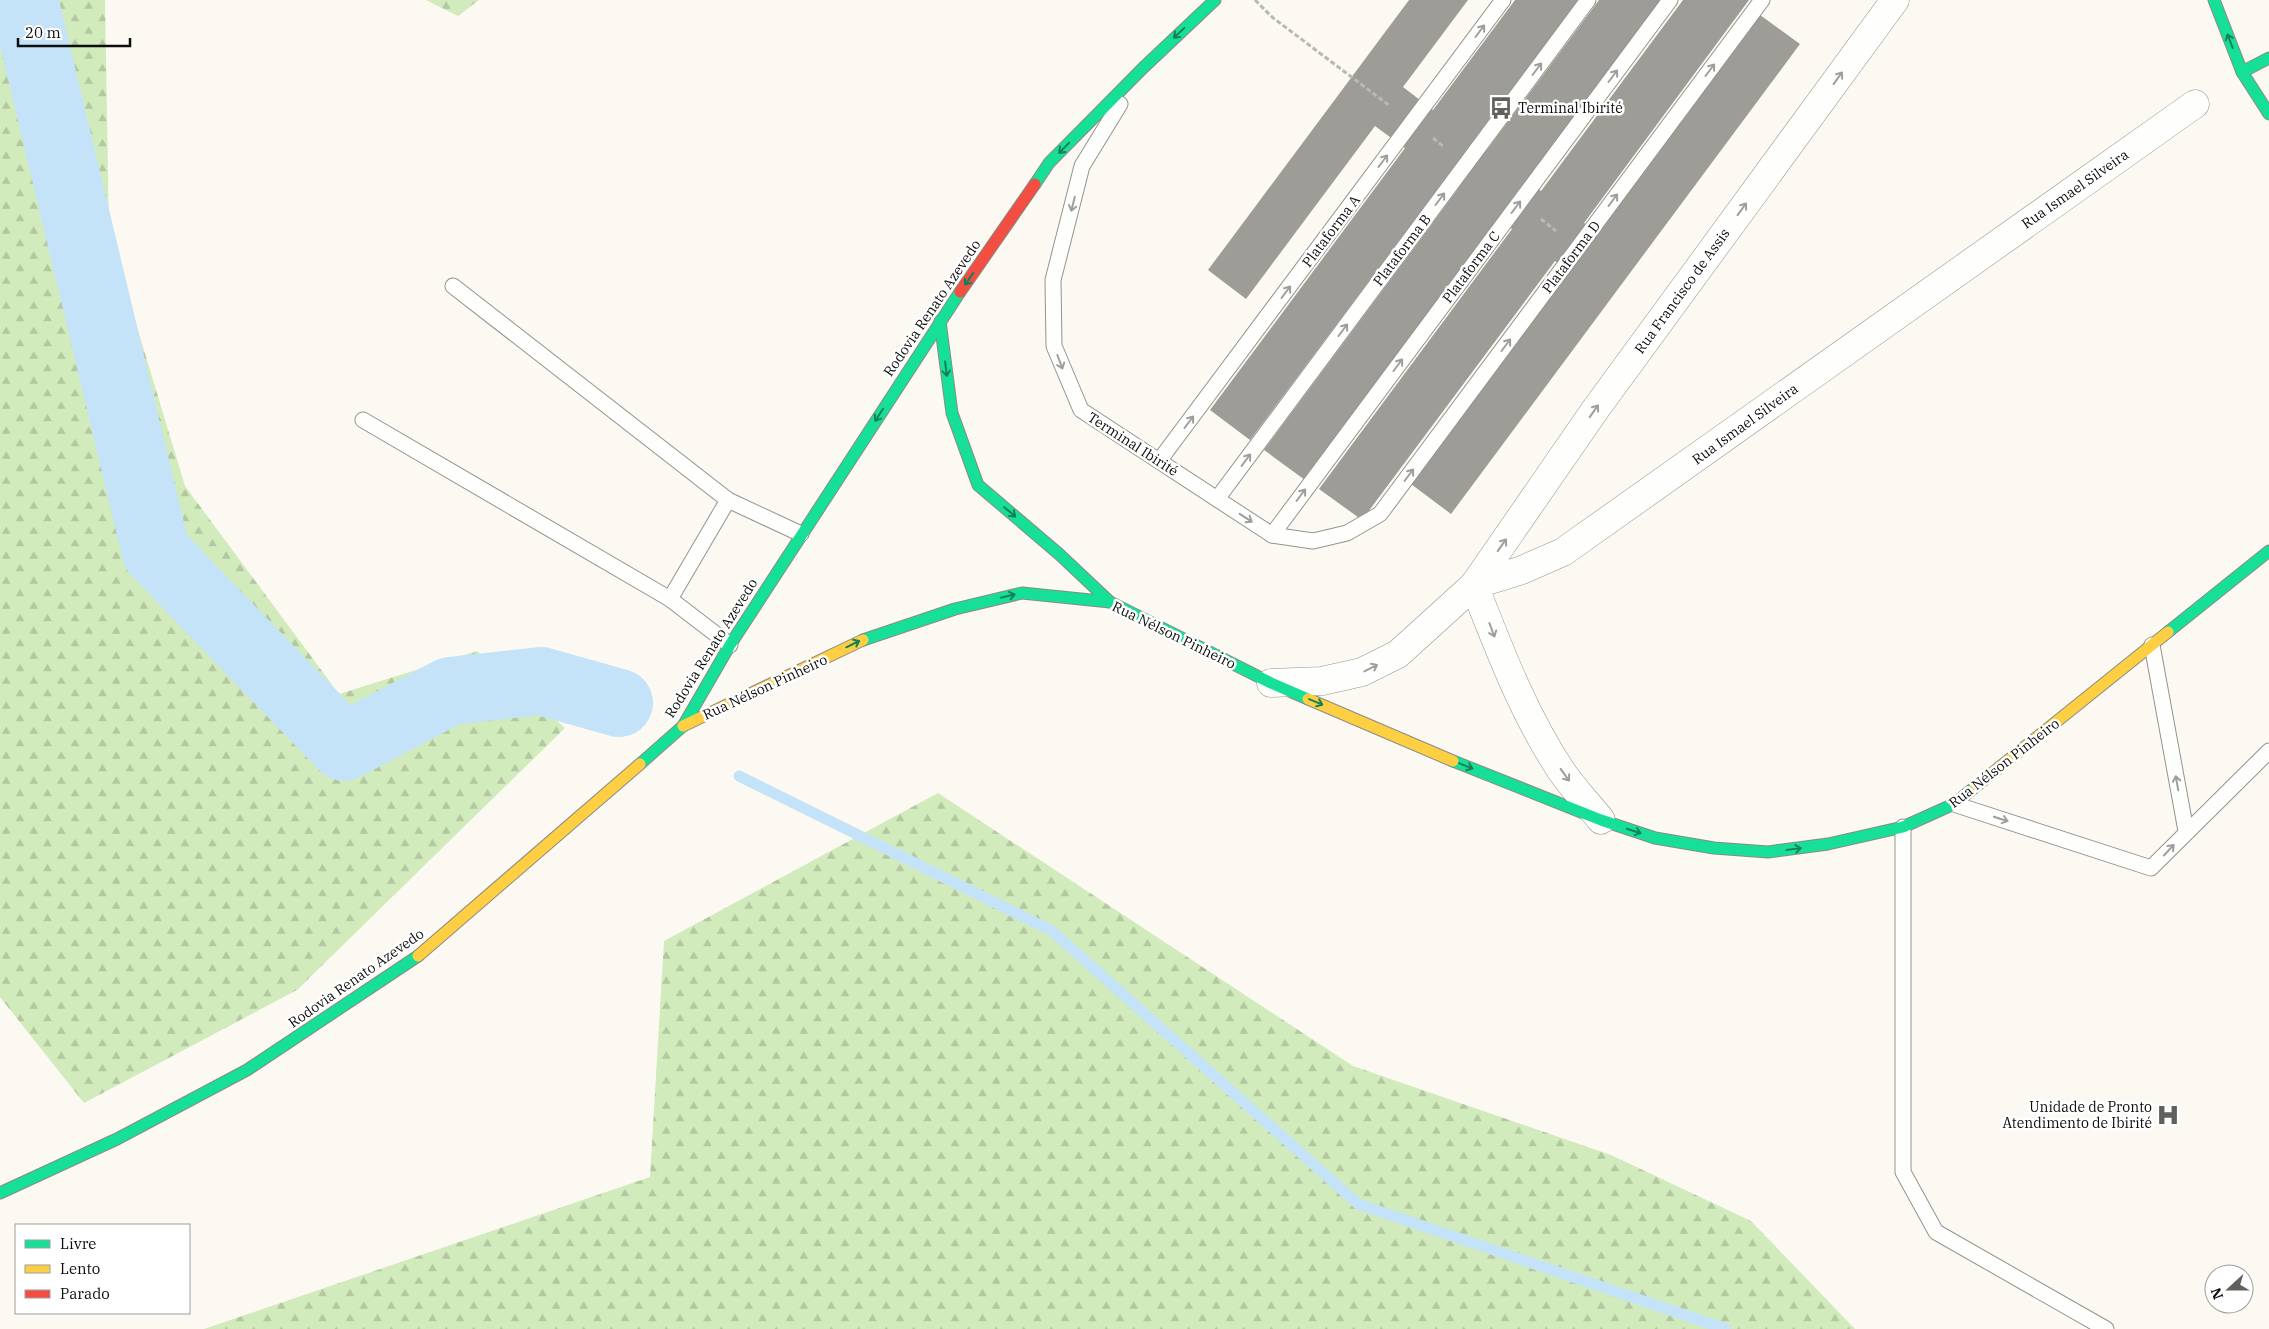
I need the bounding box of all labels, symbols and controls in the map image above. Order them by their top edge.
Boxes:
scale bar [18,15,130,47]
text: 20 m [25,23,61,42]
one-way arrow [1474,25,1485,38]
one-way arrow [1173,27,1185,39]
one-way arrow [2225,34,2234,49]
one-way arrow [1531,63,1542,76]
one-way arrow [1705,63,1715,77]
one-way arrow [1608,69,1618,83]
one-way arrow [1832,72,1843,85]
bus stop icon: Terminal Ibirité [1488,95,1514,121]
place label: Terminal Ibirité [1518,99,1623,117]
one-way arrow [1058,142,1070,154]
street label: Rua Ismael Silveira [2018,145,2132,233]
one-way arrow [1377,155,1388,168]
street label: Plataforma A [1298,191,1364,271]
one-way arrow [1434,193,1445,206]
one-way arrow [1608,193,1618,207]
one-way arrow [1068,195,1077,211]
one-way arrow [1511,200,1521,214]
one-way arrow [1737,202,1747,216]
street label: Plataforma B [1369,210,1435,290]
street label: Plataforma D [1538,217,1604,297]
street label: Rua Francisco de Assis [1630,225,1734,357]
street label: Plataforma C [1438,228,1504,306]
street label: Rodovia Renato Azevedo [879,236,985,380]
one-way arrow [964,272,974,286]
one-way arrow [1280,286,1291,299]
one-way arrow [1338,323,1348,337]
one-way arrow [1500,339,1511,352]
one-way arrow [1056,354,1065,370]
one-way arrow [1393,358,1403,372]
one-way arrow [941,361,951,377]
street label: Rua Ismael Silveira [1689,379,1802,468]
one-way arrow [1589,404,1599,418]
one-way arrow [873,407,883,421]
street label: Terminal Ibirité [1084,408,1182,480]
one-way arrow [1183,416,1194,429]
one-way arrow [1241,453,1251,467]
one-way arrow [1403,469,1414,482]
one-way arrow [1296,488,1306,502]
one-way arrow [1003,506,1016,518]
one-way arrow [1239,513,1253,523]
one-way arrow [1497,538,1507,552]
street label: Rodovia Renato Azevedo [661,575,761,721]
one-way arrow [1000,591,1016,600]
street label: Rua Nélson Pinheiro [1109,597,1239,673]
one-way arrow [1488,622,1497,638]
one-way arrow [846,639,861,649]
street label: Rua Nélson Pinheiro [700,650,830,724]
one-way arrow [1363,663,1378,673]
one-way arrow [1308,698,1323,708]
street label: Rua Nélson Pinheiro [1945,714,2063,812]
one-way arrow [1457,762,1473,771]
one-way arrow [1560,768,1570,782]
one-way arrow [2172,776,2182,792]
one-way arrow [1992,815,2008,825]
one-way arrow [1625,827,1641,836]
one-way arrow [1785,843,1801,853]
one-way arrow [2163,843,2175,856]
street label: Rodovia Renato Azevedo [285,924,427,1032]
place label: Unidade de Pronto Atendimento de Ibirité [2002,1098,2152,1132]
hospital icon: Unidade de Pronto Atendimento de Ibirité [2155,1102,2181,1128]
legend [15,1224,190,1314]
text: Livre [60,1234,96,1253]
text: Lento [60,1259,100,1278]
north arrow [2204,1264,2254,1314]
text: Parado [60,1284,110,1303]
text: N [2206,1285,2227,1302]

